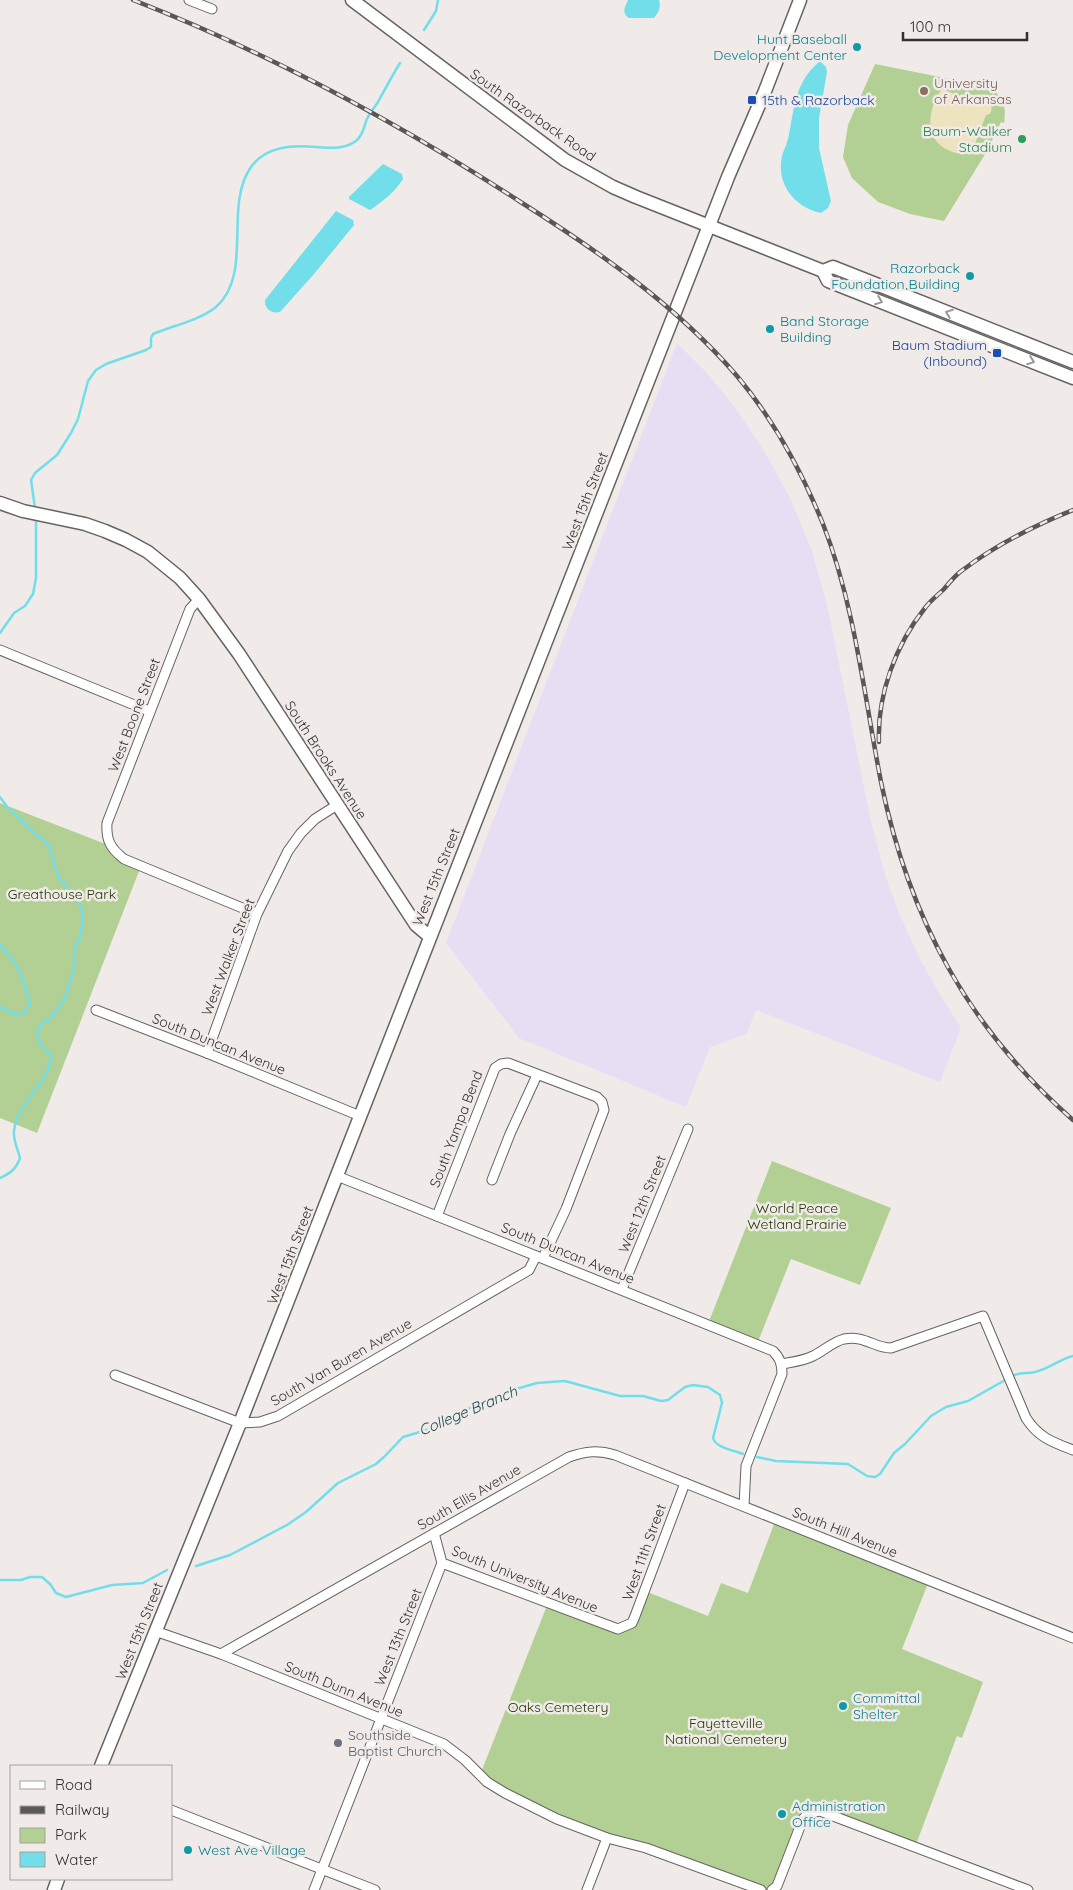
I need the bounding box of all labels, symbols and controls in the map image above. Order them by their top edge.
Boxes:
scale bar [903,10,1027,42]
text: 100 m [910,17,951,36]
place label: Hunt Baseball Development Center [713,30,848,64]
marker: Hunt Baseball Development Center [851,41,863,53]
street label: South Razorback Road [467,65,599,165]
place label: University of Arkansas [934,74,1012,108]
marker: University of Arkansas [918,85,930,97]
place label: 15th & Razorback [762,91,875,109]
marker: 15th & Razorback [746,94,758,106]
place label: Baum-Walker Stadium [923,122,1013,156]
marker: Baum-Walker Stadium [1016,133,1028,145]
place label: Razorback Foundation Building [831,259,960,293]
marker: Razorback Foundation Building [964,270,976,282]
one-way arrow [874,295,883,306]
one-way arrow [945,309,953,319]
place label: Band Storage Building [780,312,869,346]
marker: Band Storage Building [764,323,776,335]
place label: Baum Stadium (Inbound) [892,336,987,370]
marker: Baum Stadium (Inbound) [991,347,1003,359]
one-way arrow [1026,355,1035,365]
street label: West 15th Street [558,449,612,553]
street label: West Boone Street [104,655,164,774]
street label: South Brooks Avenue [281,697,371,823]
street label: West 15th Street [408,825,464,929]
park label: Greathouse Park [8,885,116,903]
street label: West Walker Street [197,896,259,1018]
street label: South Duncan Avenue [150,1009,288,1079]
street label: South Yampa Bend [425,1068,487,1190]
street label: West 12th Street [614,1152,670,1256]
park label: World Peace Wetland Prairie [747,1199,847,1233]
street label: West 15th Street [263,1203,317,1307]
street label: South Duncan Avenue [499,1218,637,1288]
street label: South Van Buren Avenue [267,1314,415,1410]
water label: College Branch [416,1381,520,1440]
street label: South Ellis Avenue [414,1460,524,1534]
street label: West 11th Street [618,1501,670,1603]
street label: South Hill Avenue [790,1503,900,1561]
street label: South University Avenue [449,1541,601,1617]
street label: West 15th Street [111,1579,167,1683]
street label: West 13th Street [370,1585,426,1688]
street label: South Dunn Avenue [282,1657,406,1721]
place label: Committal Shelter [853,1689,920,1723]
park label: Oaks Cemetery [508,1698,608,1716]
marker: Committal Shelter [837,1700,849,1712]
park label: Fayetteville National Cemetery [665,1714,787,1748]
place label: Southside Baptist Church [348,1726,442,1760]
marker: Southside Baptist Church [332,1737,344,1749]
legend [10,1765,172,1880]
text: Road [55,1775,92,1794]
place label: Administration Office [792,1797,886,1831]
text: Railway [55,1800,110,1819]
marker: Administration Office [776,1808,788,1820]
text: Park [55,1825,87,1844]
place label: West Ave Village [198,1841,306,1859]
marker: West Ave Village [182,1844,194,1856]
text: Water [55,1850,98,1869]

